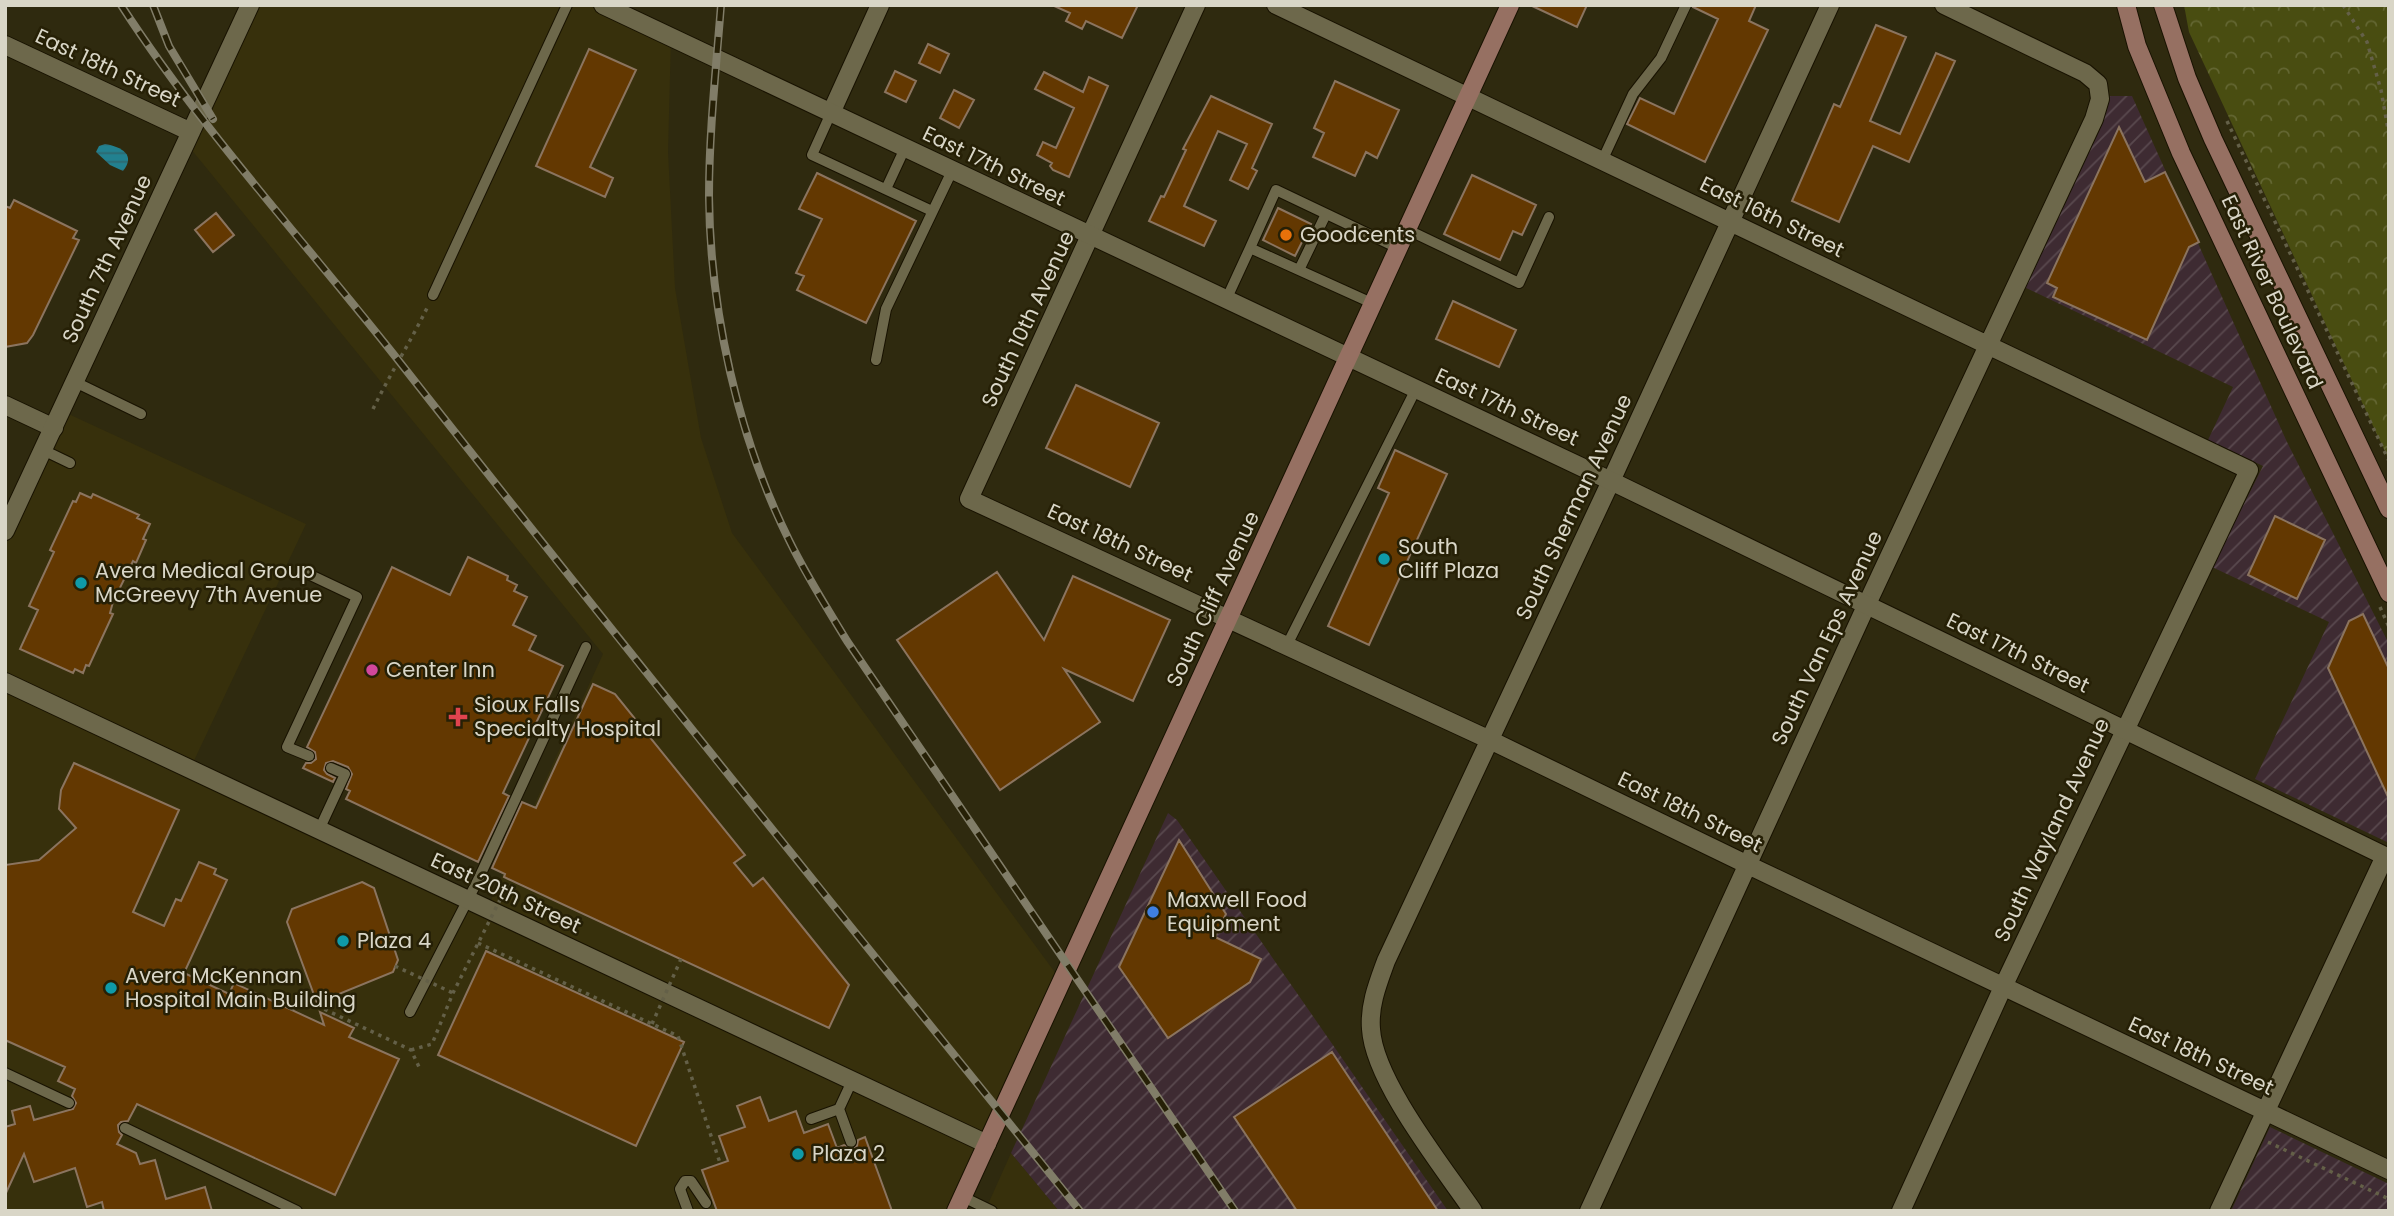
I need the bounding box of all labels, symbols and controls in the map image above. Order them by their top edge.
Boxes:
street label: East 18th Street [31,21,186,114]
street label: East 17th Street [918,118,1070,213]
street label: East 16th Street [1695,169,1849,264]
street label: South 7th Avenue [55,170,158,348]
street label: East River Boulevard [2215,190,2330,394]
place label: Goodcents [1300,220,1415,249]
street label: South 10th Avenue [974,226,1081,412]
marker: Goodcents [1278,227,1294,243]
street label: East 17th Street [1431,361,1584,453]
street label: South Sherman Avenue [1508,389,1639,625]
street label: East 18th Street [1043,496,1198,589]
street label: South Cliff Avenue [1159,506,1266,691]
street label: South Van Eps Avenue [1764,526,1889,750]
place label: South Cliff Plaza [1398,532,1499,585]
marker: South Cliff Plaza [1376,551,1392,567]
place label: Avera Medical Group McGreevy 7th Avenue [95,556,322,609]
marker: Avera Medical Group McGreevy 7th Avenue [73,575,89,591]
street label: East 17th Street [1942,605,2094,700]
place label: Center Inn [386,655,495,684]
marker: Center Inn [364,662,380,678]
place label: Sioux Falls Specialty Hospital [474,690,661,743]
marker: Sioux Falls Specialty Hospital [448,707,468,727]
street label: South Wayland Avenue [1987,713,2116,946]
street label: East 18th Street [1613,764,1767,859]
street label: East 20th Street [426,845,586,940]
place label: Maxwell Food Equipment [1167,885,1307,938]
marker: Maxwell Food Equipment [1145,904,1161,920]
place label: Plaza 4 [357,926,431,955]
marker: Plaza 4 [335,933,351,949]
place label: Avera McKennan Hospital Main Building [125,961,356,1014]
marker: Avera McKennan Hospital Main Building [103,980,119,996]
street label: East 18th Street [2124,1009,2279,1102]
place label: Plaza 2 [812,1139,885,1168]
marker: Plaza 2 [790,1146,806,1162]

